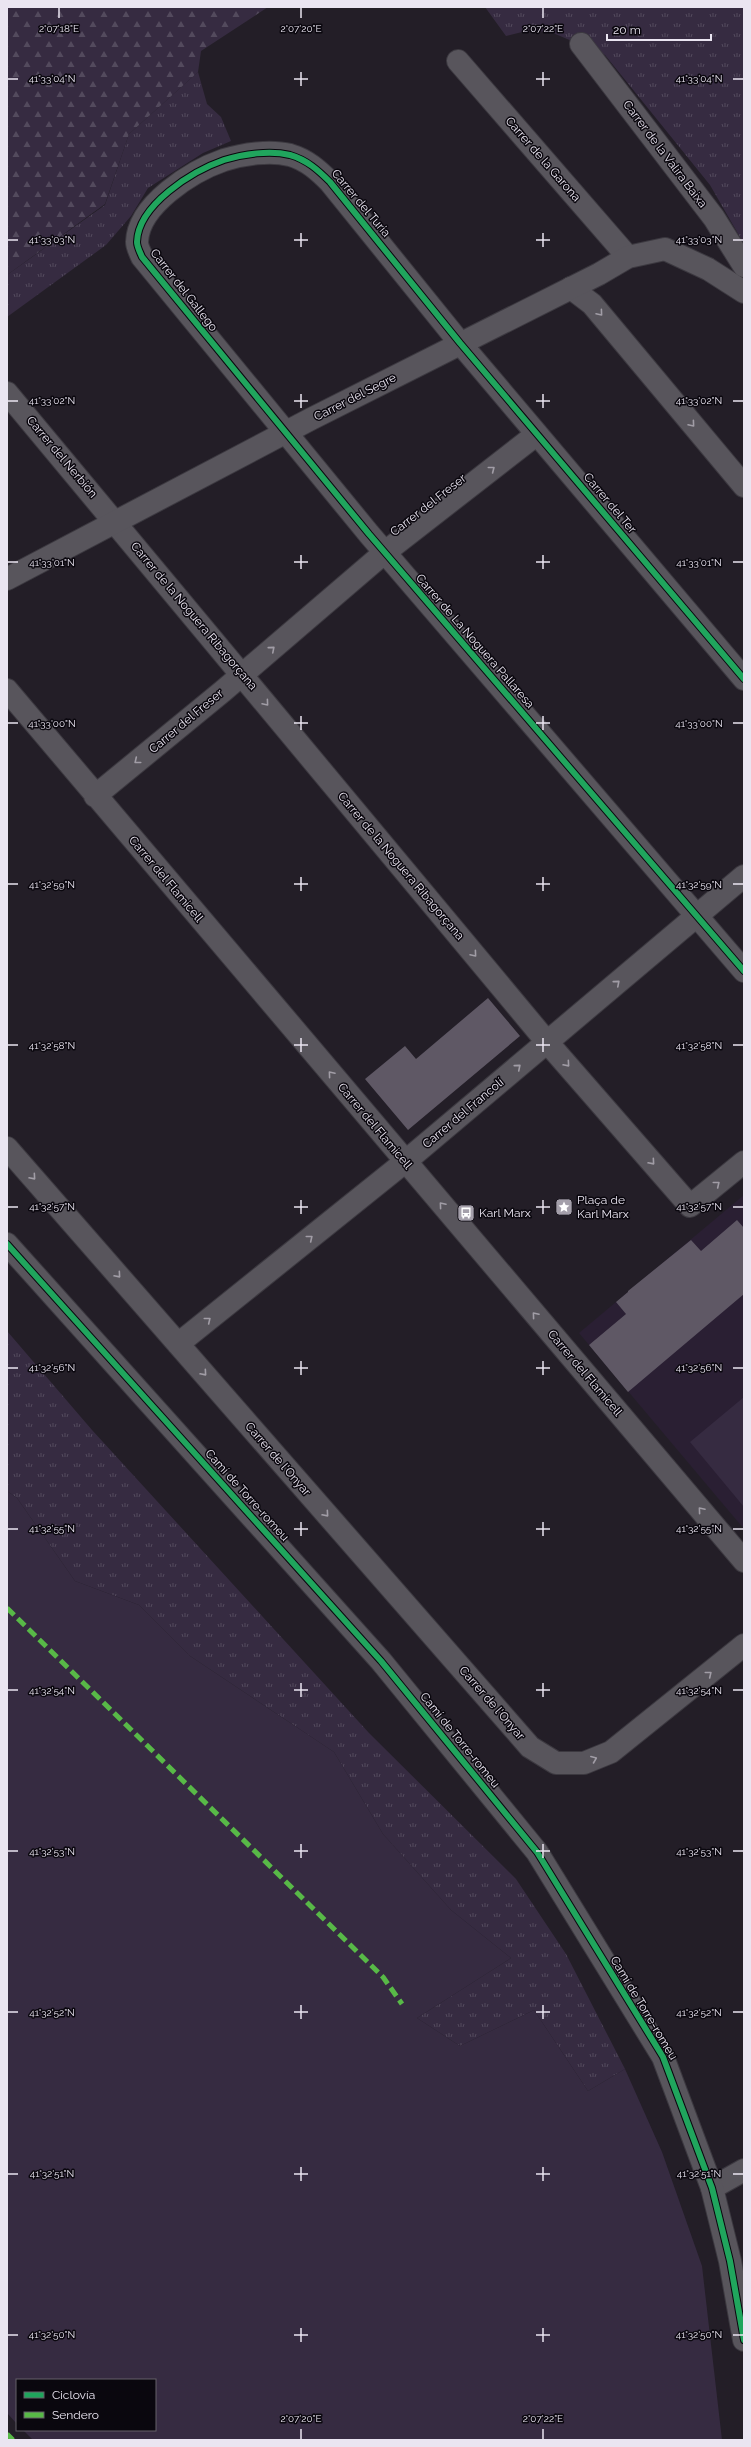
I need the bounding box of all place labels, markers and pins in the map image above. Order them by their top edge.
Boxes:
place label: Plaça de Karl Marx [577,1193,629,1221]
place icon: Plaça de Karl Marx [554,1197,574,1217]
bus stop icon: Karl Marx [456,1203,476,1223]
place label: Karl Marx [479,1206,531,1220]

